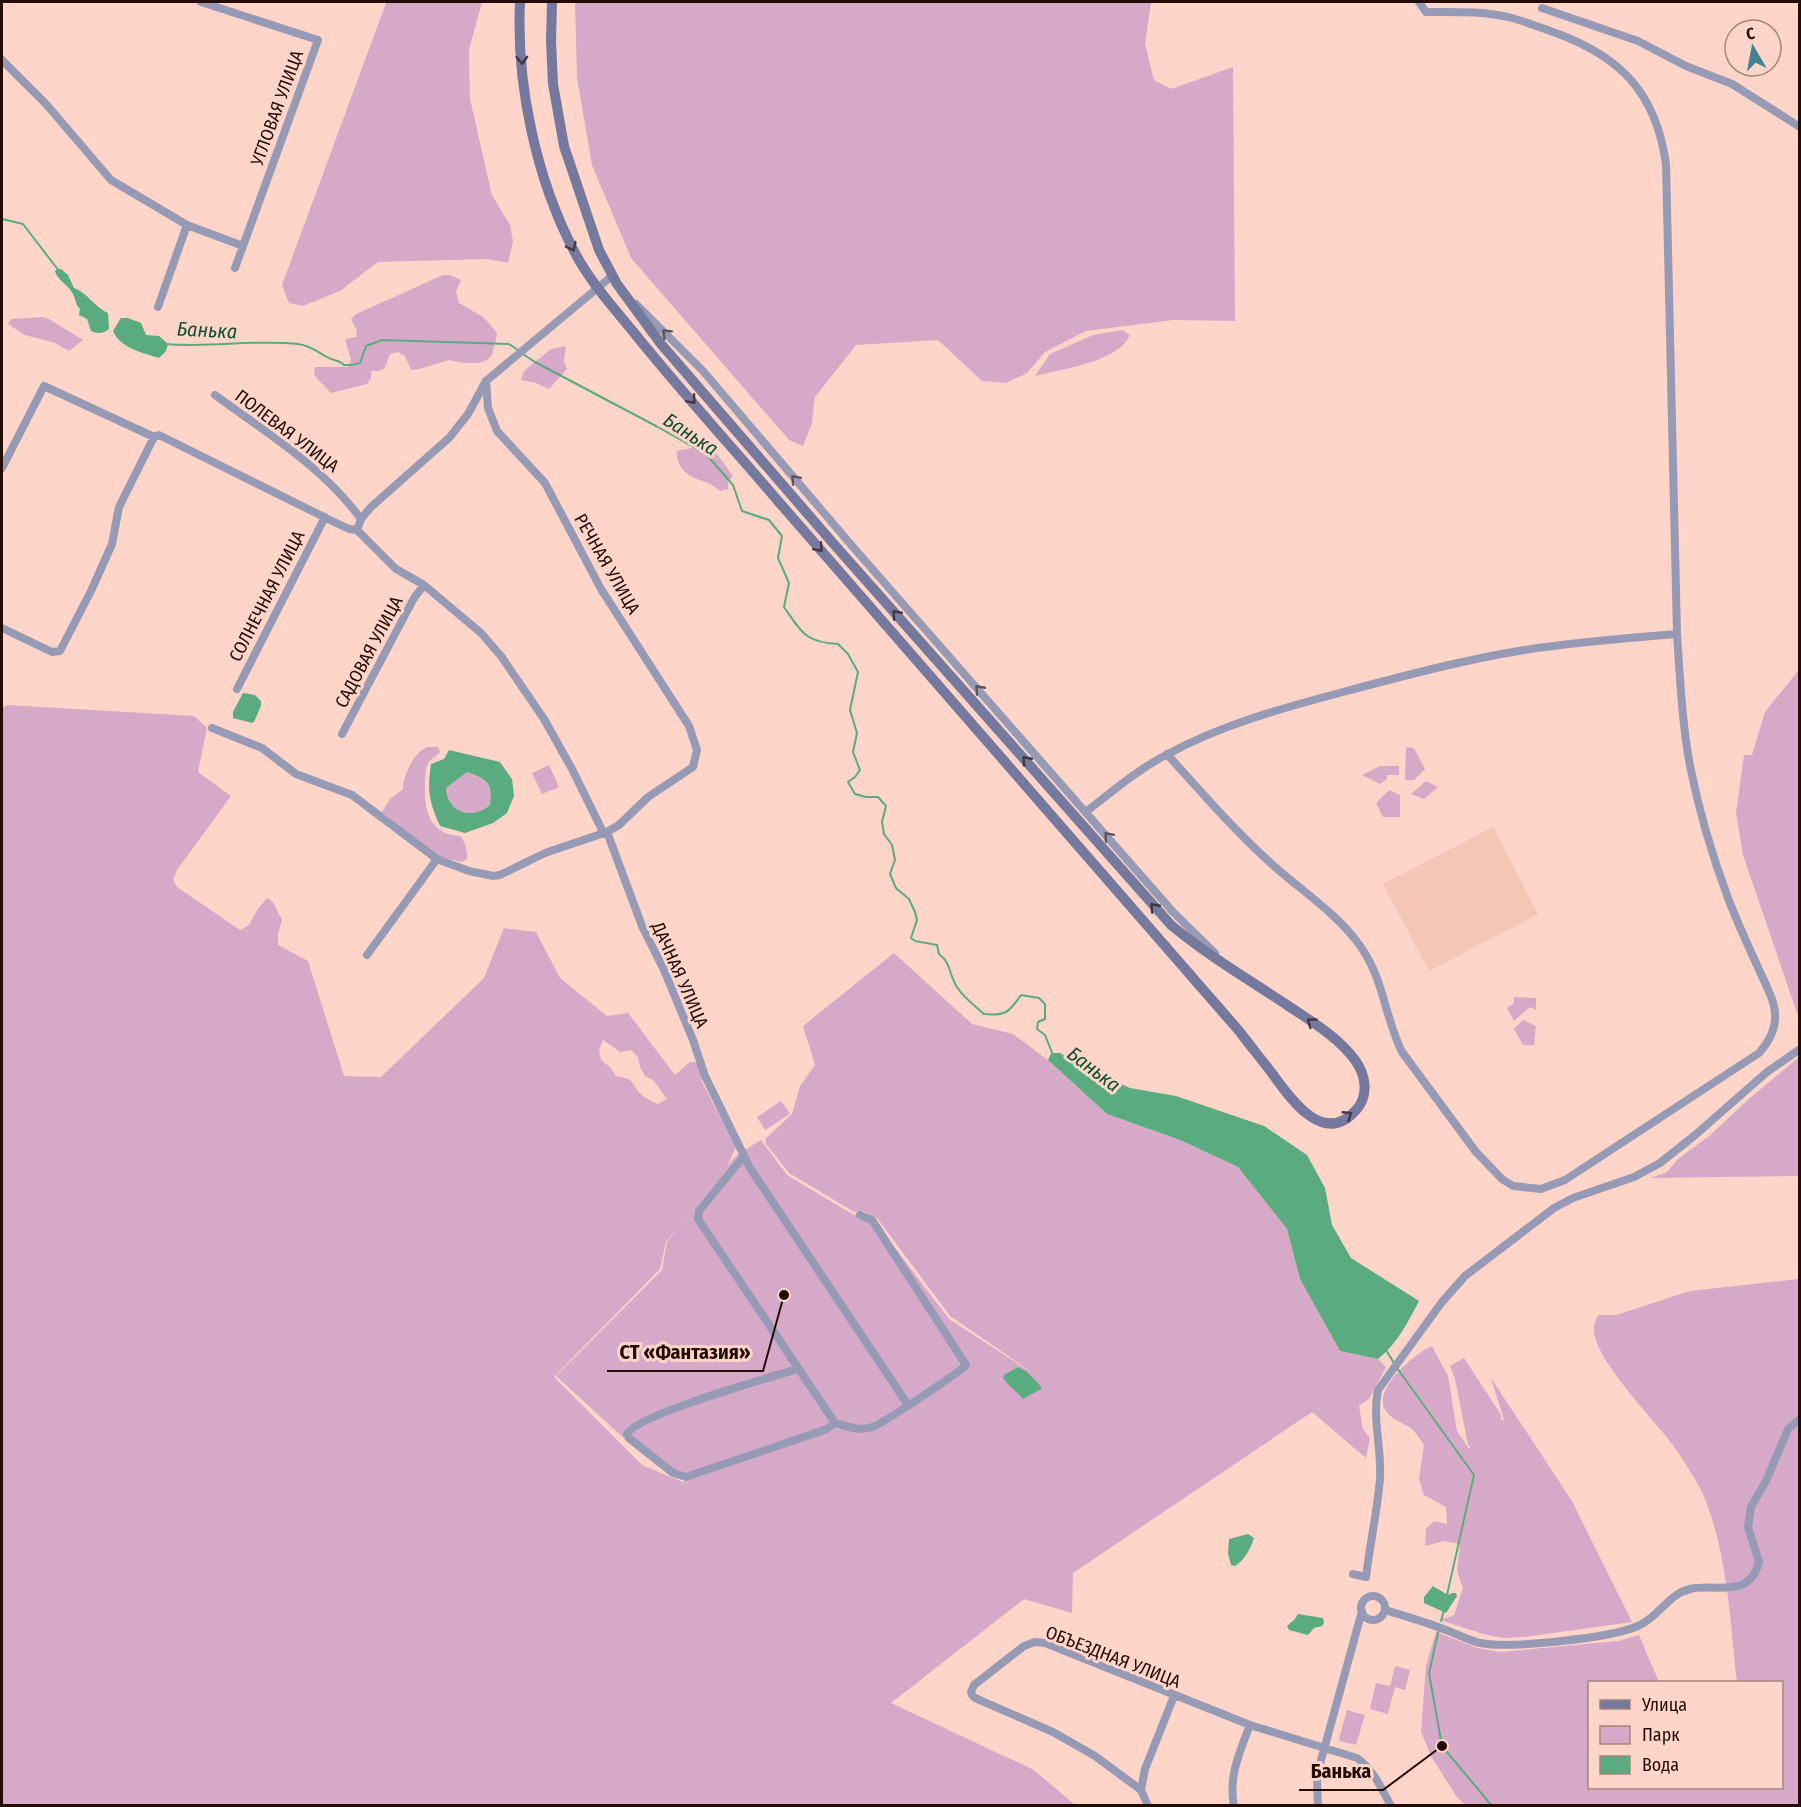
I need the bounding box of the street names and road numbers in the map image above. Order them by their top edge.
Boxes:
street label: УГЛОВАЯ УЛИЦА [246,47,308,170]
street label: ПОЛЕВАЯ УЛИЦА [231,385,344,478]
street label: РЕЧНАЯ УЛИЦА [569,510,645,619]
street label: СОЛНЕЧНАЯ УЛИЦА [224,526,310,665]
street label: САДОВАЯ УЛИЦА [330,592,408,712]
street label: ДАЧНАЯ УЛИЦА [646,918,713,1032]
street label: ОБЪЕЗДНАЯ УЛИЦА [1042,1621,1184,1693]

